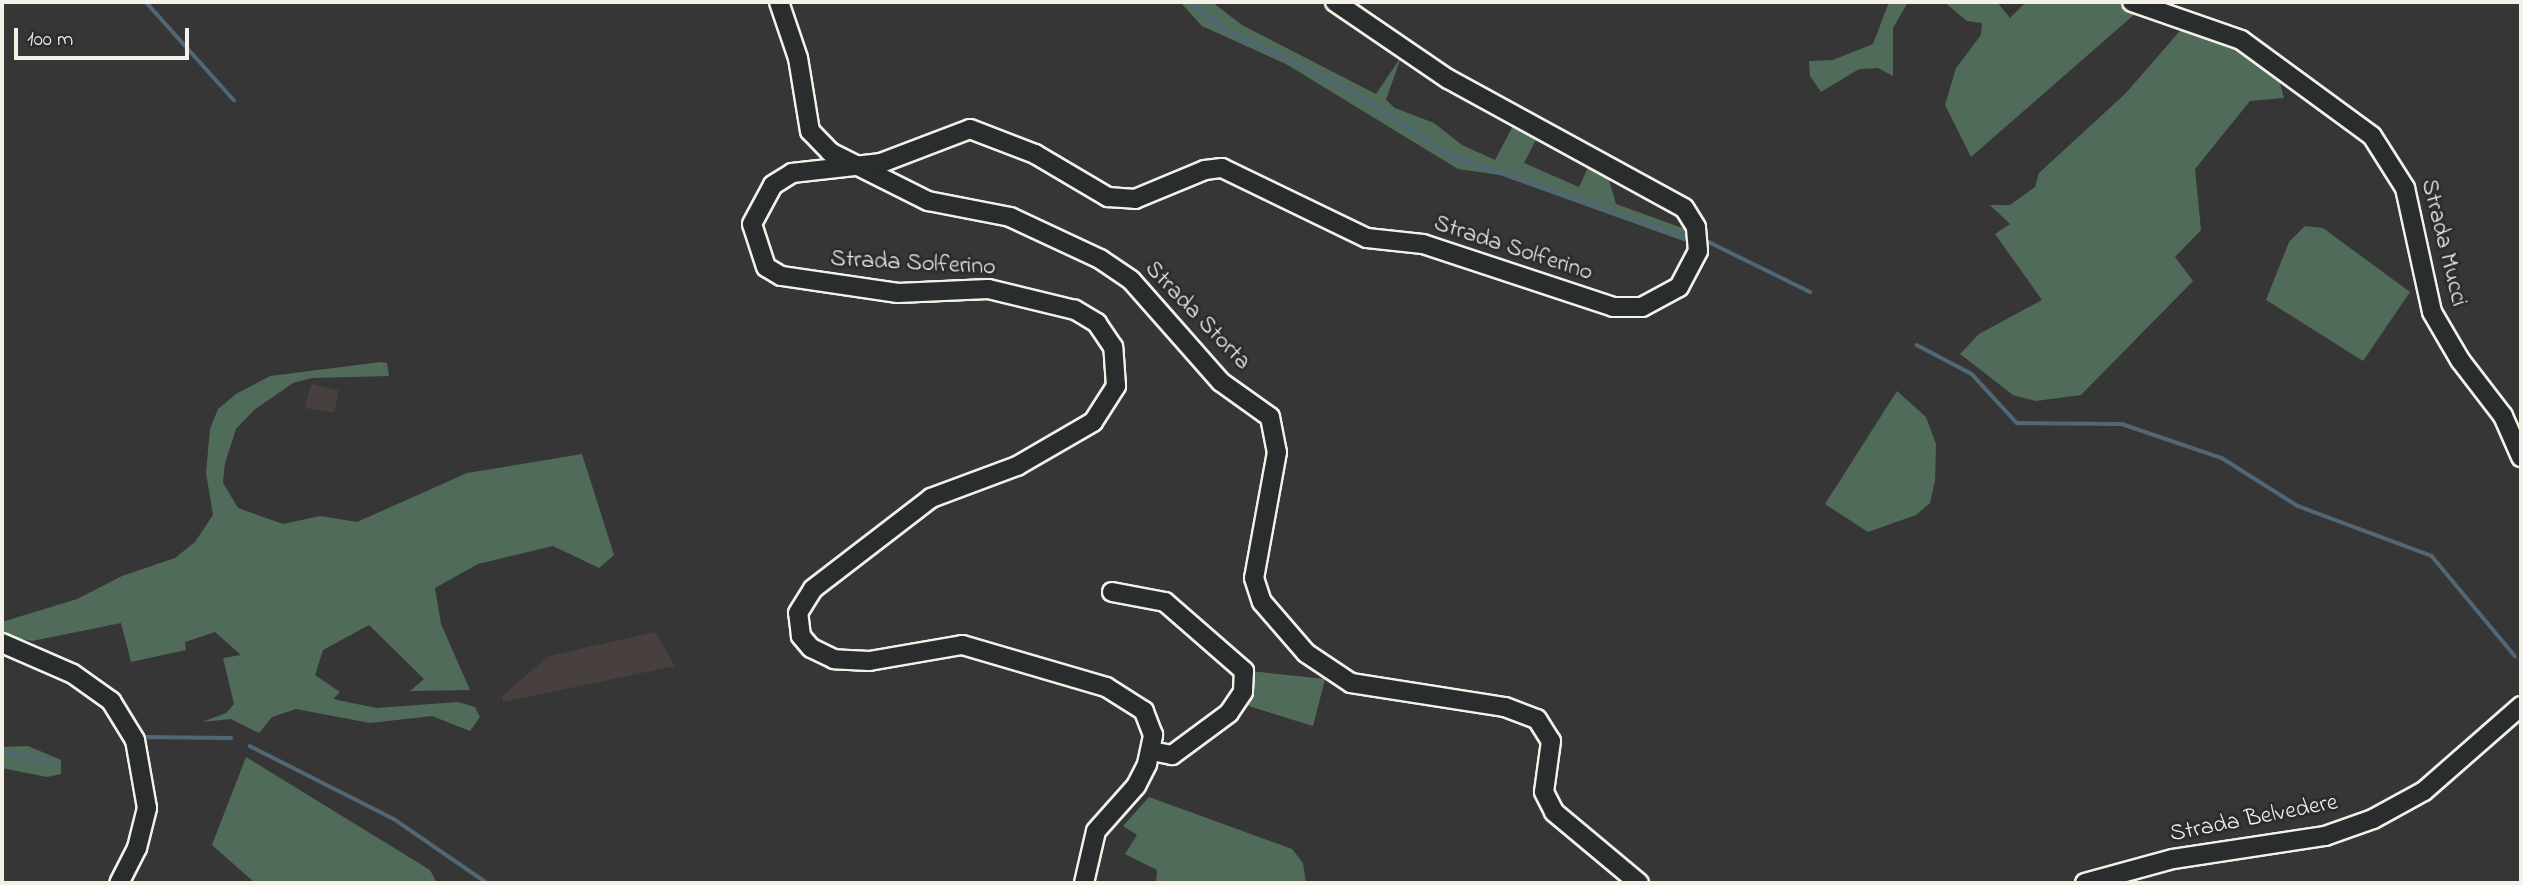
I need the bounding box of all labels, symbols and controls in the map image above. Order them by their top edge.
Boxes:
scale bar [18,14,192,58]
text: 100 m [27,25,73,55]
street label: Strada Mucci [2413,176,2473,310]
street label: Strada Solferino [1430,210,1596,288]
street label: Strada Solferino [830,245,996,283]
street label: Strada Storta [1138,255,1256,377]
street label: Strada Belvedere [2168,789,2340,849]

